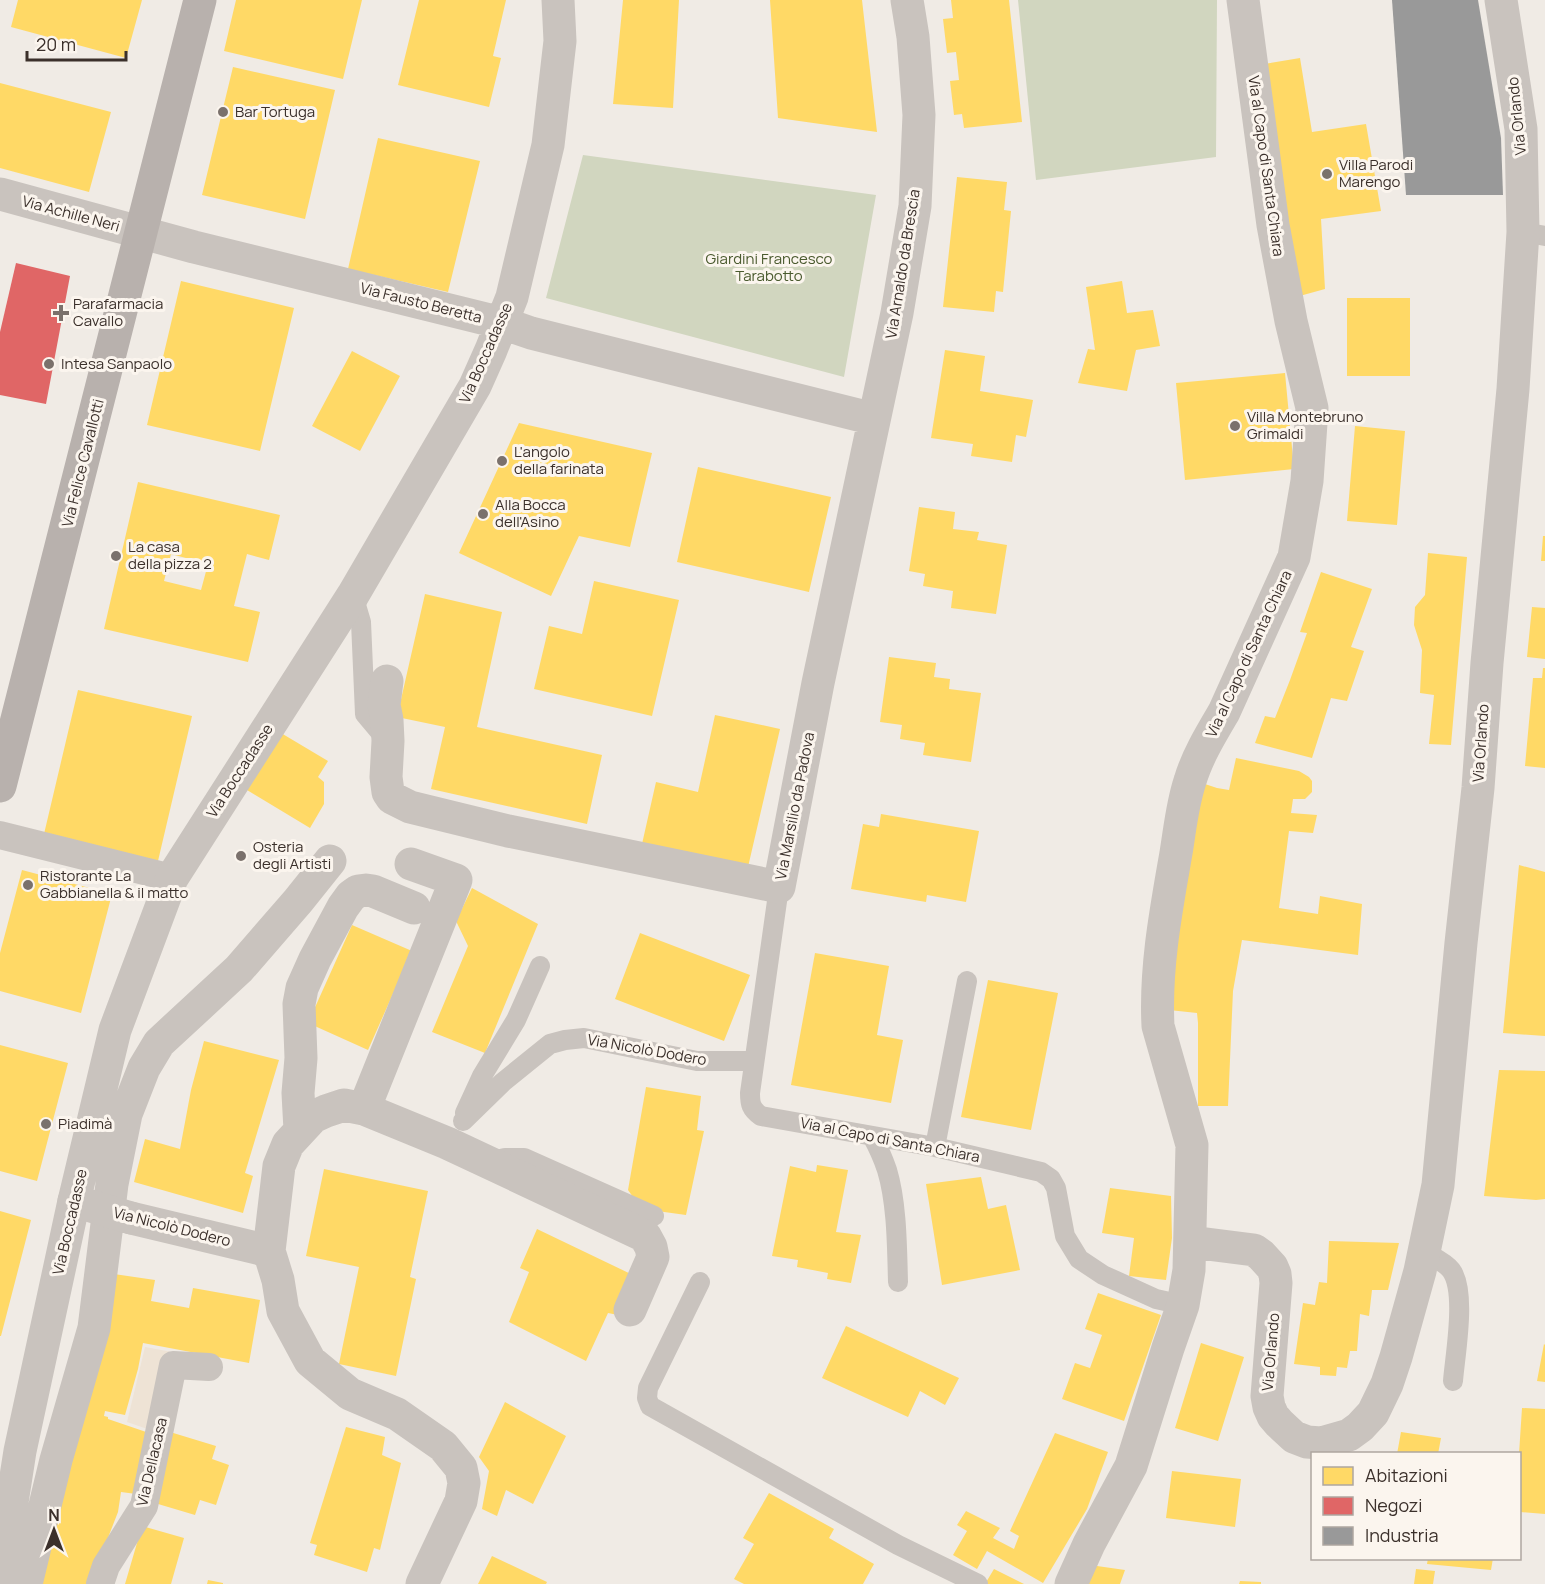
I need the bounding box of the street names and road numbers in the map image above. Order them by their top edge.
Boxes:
street label: Via al Capo di Santa Chiara [1243,74,1290,258]
street label: Via Orlando [1502,76,1531,156]
street label: Via Arnaldo da Brescia [880,188,925,340]
street label: Via Achille Neri [20,190,122,237]
street label: Via Fausto Beretta [358,277,484,328]
street label: Via Boccadasse [454,299,517,406]
street label: Via Felice Cavallotti [56,397,109,529]
street label: Via al Capo di Santa Chiara [1200,567,1297,741]
street label: Via Orlando [1467,703,1494,783]
street label: Via Boccadasse [201,720,278,822]
street label: Via Marsilio da Padova [770,730,819,882]
street label: Via Nicolò Dodero [586,1029,708,1070]
street label: Via al Capo di Santa Chiara [799,1112,982,1167]
street label: Via Boccadasse [47,1167,92,1277]
street label: Via Nicolò Dodero [111,1202,233,1251]
street label: Via Orlando [1257,1312,1284,1392]
street label: Via Dellacasa [131,1415,172,1508]

